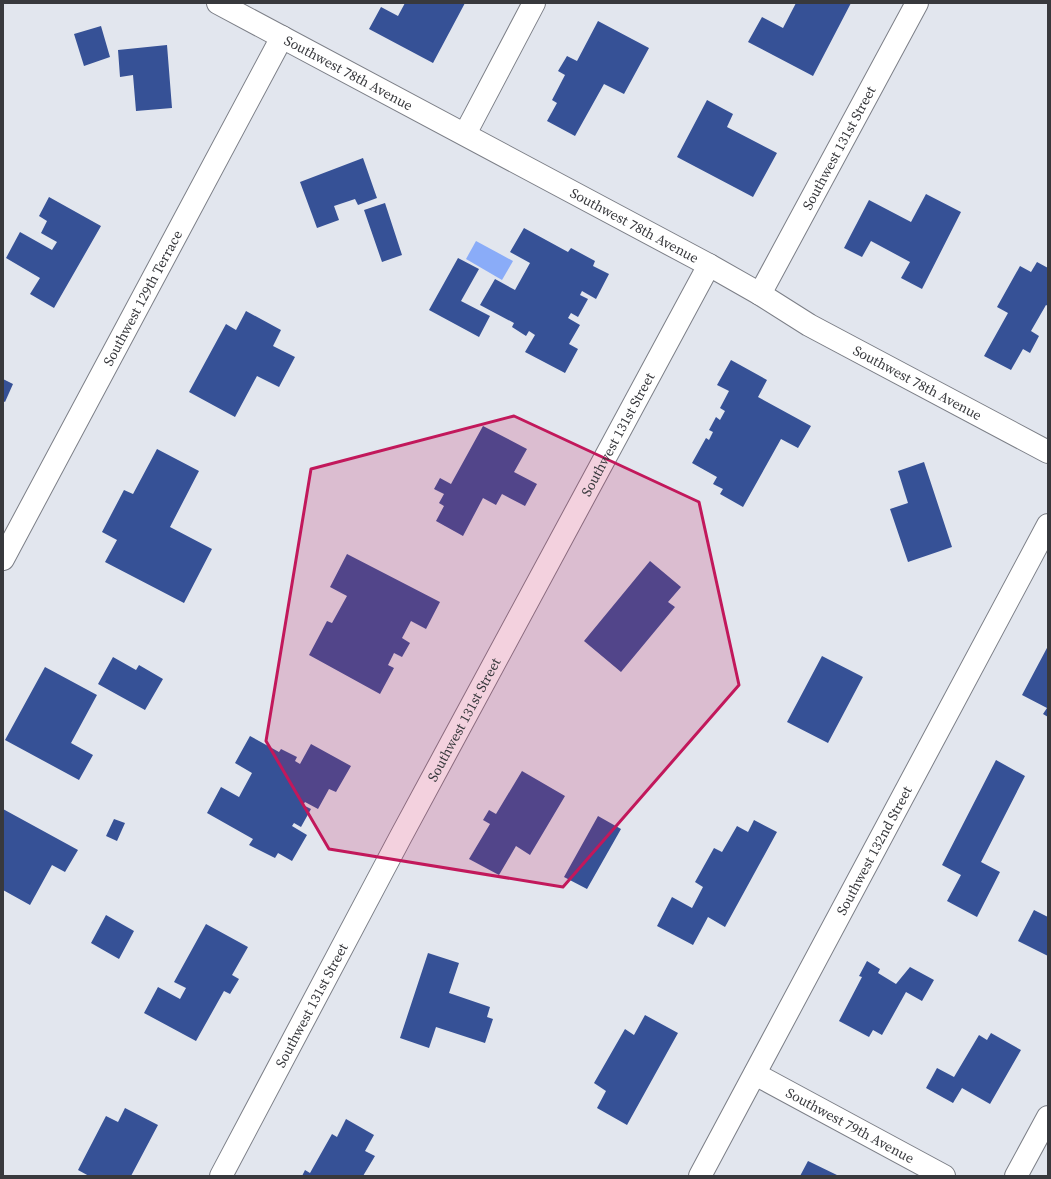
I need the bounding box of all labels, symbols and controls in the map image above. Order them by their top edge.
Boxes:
street label: Southwest 78th Avenue [281,30,416,115]
street label: Southwest 131st Street [797,82,881,213]
street label: Southwest 78th Avenue [567,183,702,268]
street label: Southwest 129th Terrace [98,226,187,369]
street label: Southwest 78th Avenue [850,340,985,425]
street label: Southwest 131st Street [576,369,659,500]
street label: Southwest 131st Street [422,654,506,785]
street label: Southwest 132nd Street [831,782,917,919]
street label: Southwest 131st Street [270,939,353,1071]
street label: Southwest 79th Avenue [782,1082,918,1168]

